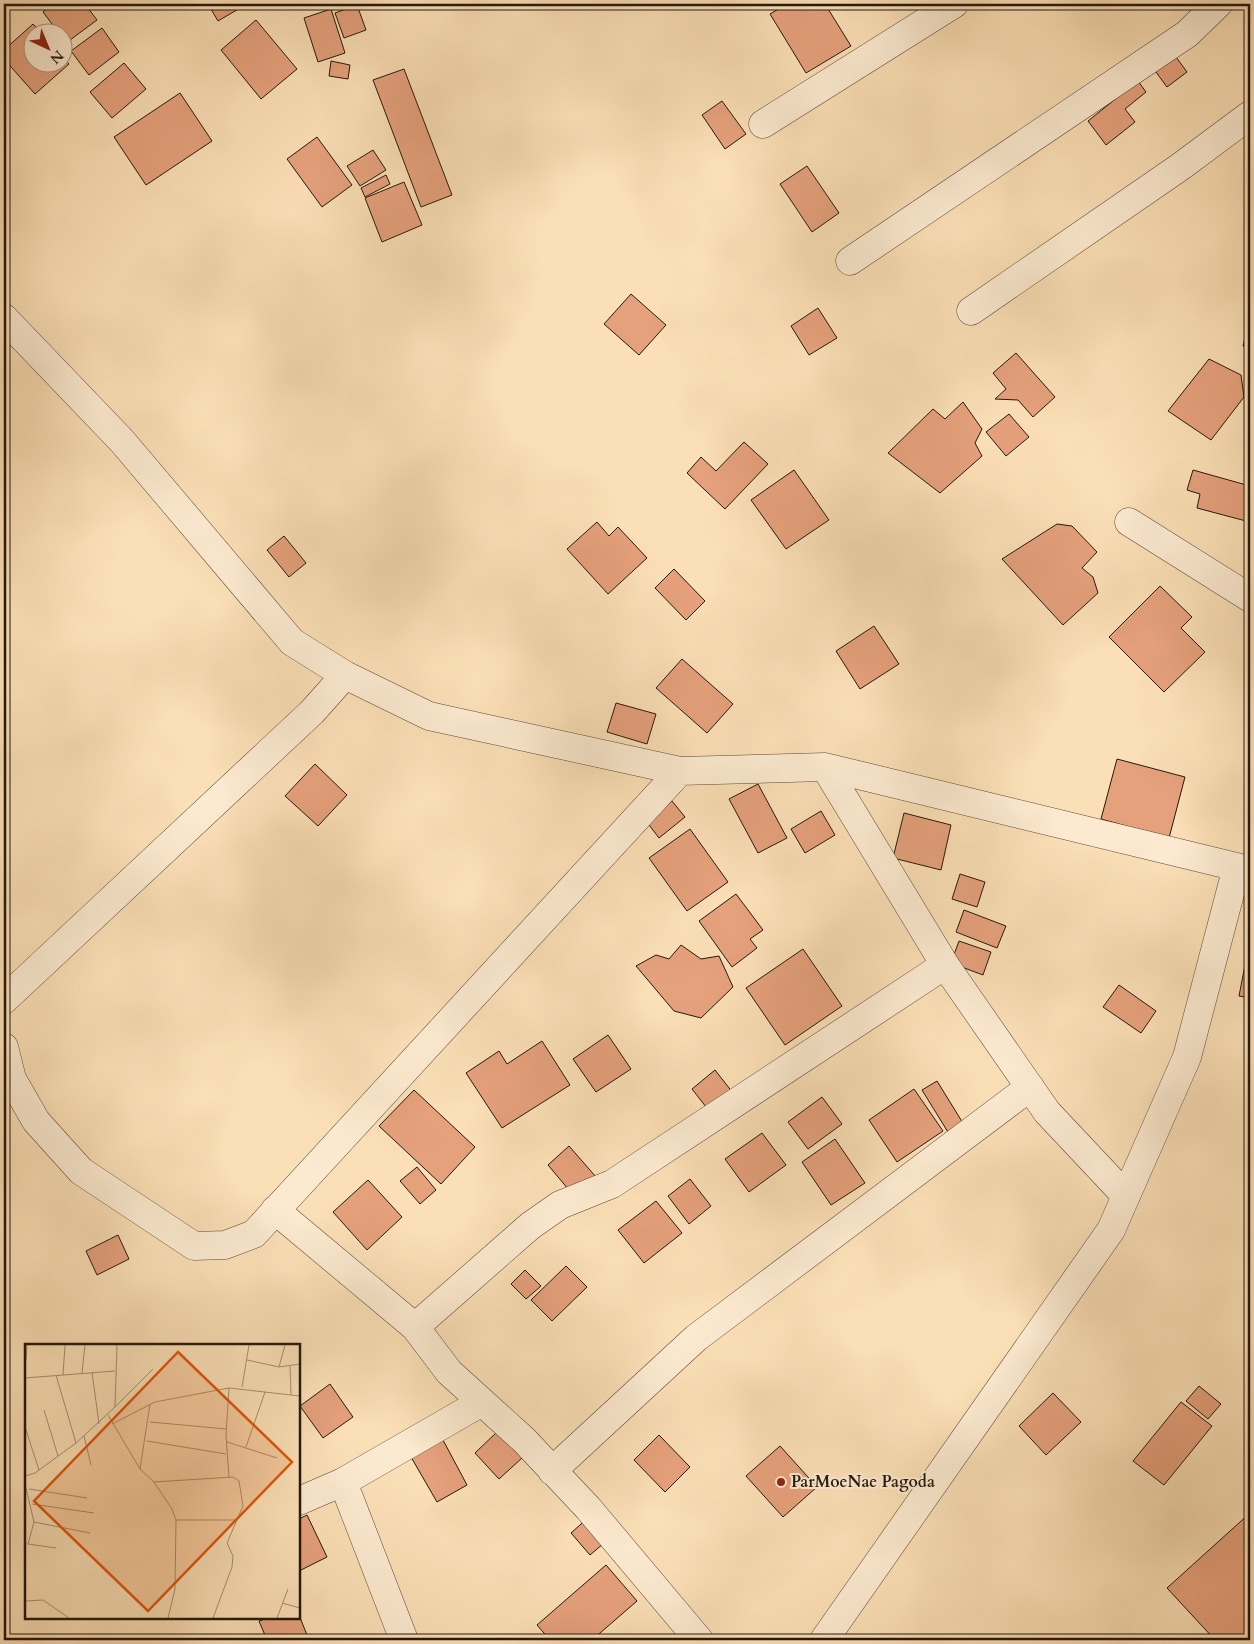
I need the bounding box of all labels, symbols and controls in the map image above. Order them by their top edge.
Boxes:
north arrow [22,22,72,72]
text: N [46,46,68,68]
inset map [25,1344,300,1619]
place label: ParMoeNae Pagoda [791,1471,935,1493]
marker: ParMoeNae Pagoda [775,1476,787,1488]

